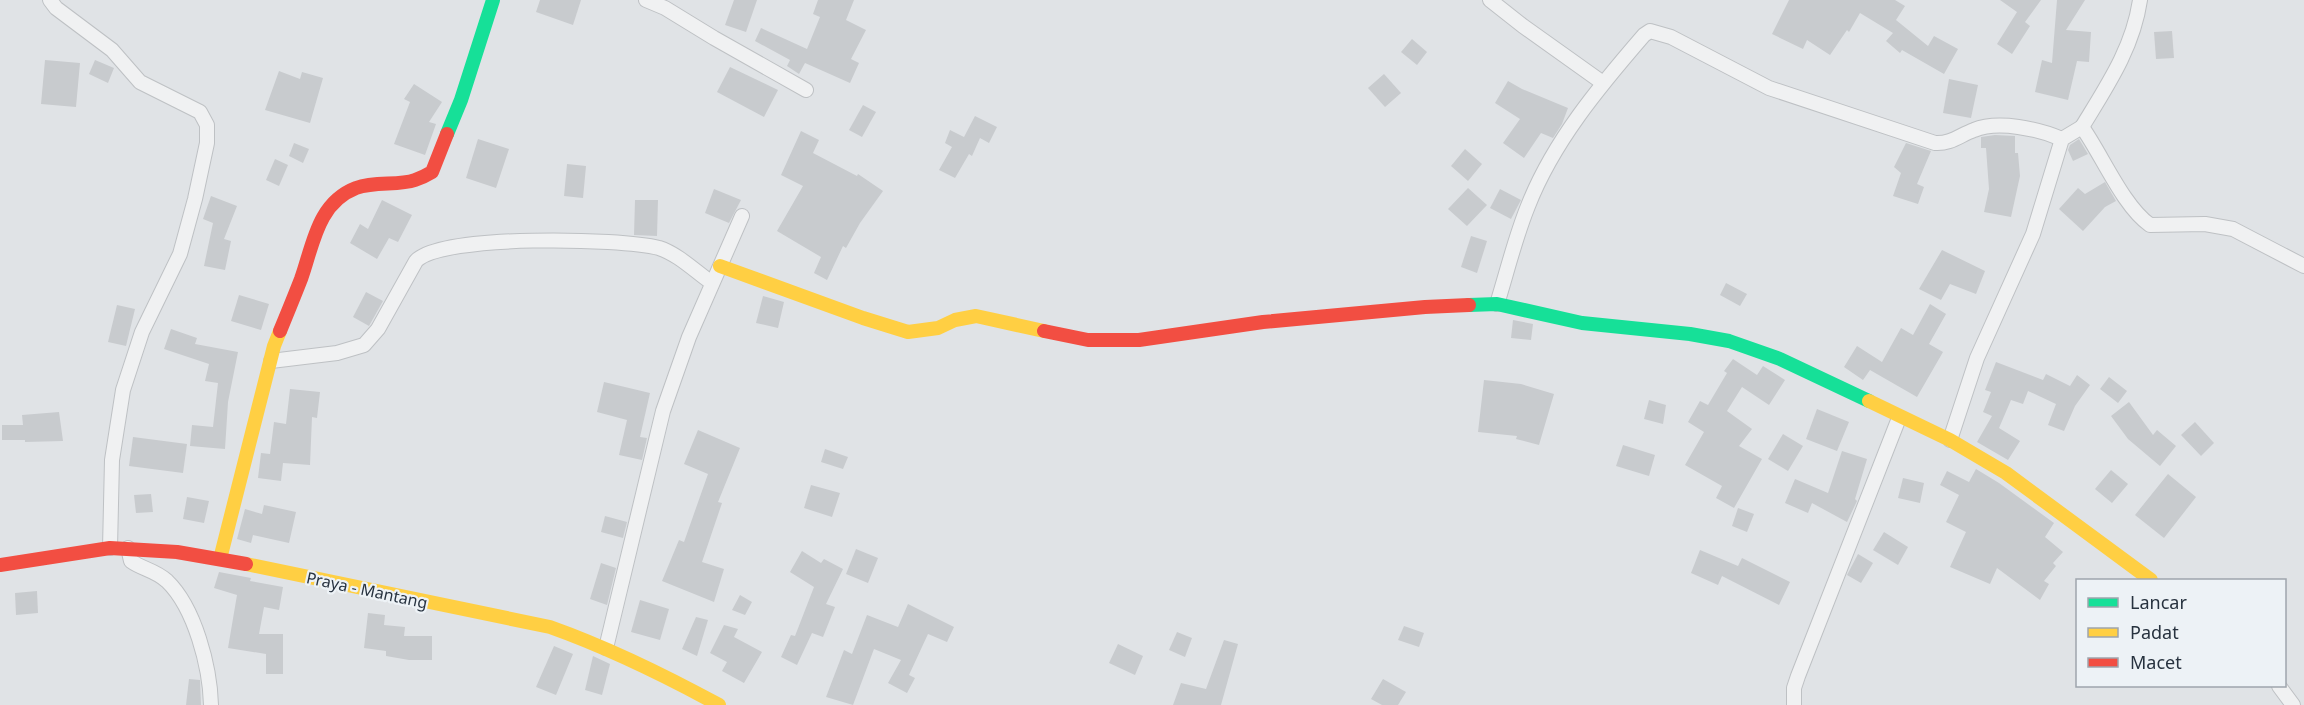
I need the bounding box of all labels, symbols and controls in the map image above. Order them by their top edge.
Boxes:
street label: Praya - Mantang [304,566,430,614]
legend [2076,579,2286,687]
text: Lancar [2130,590,2187,614]
text: Padat [2130,620,2179,644]
text: Macet [2130,650,2182,674]

